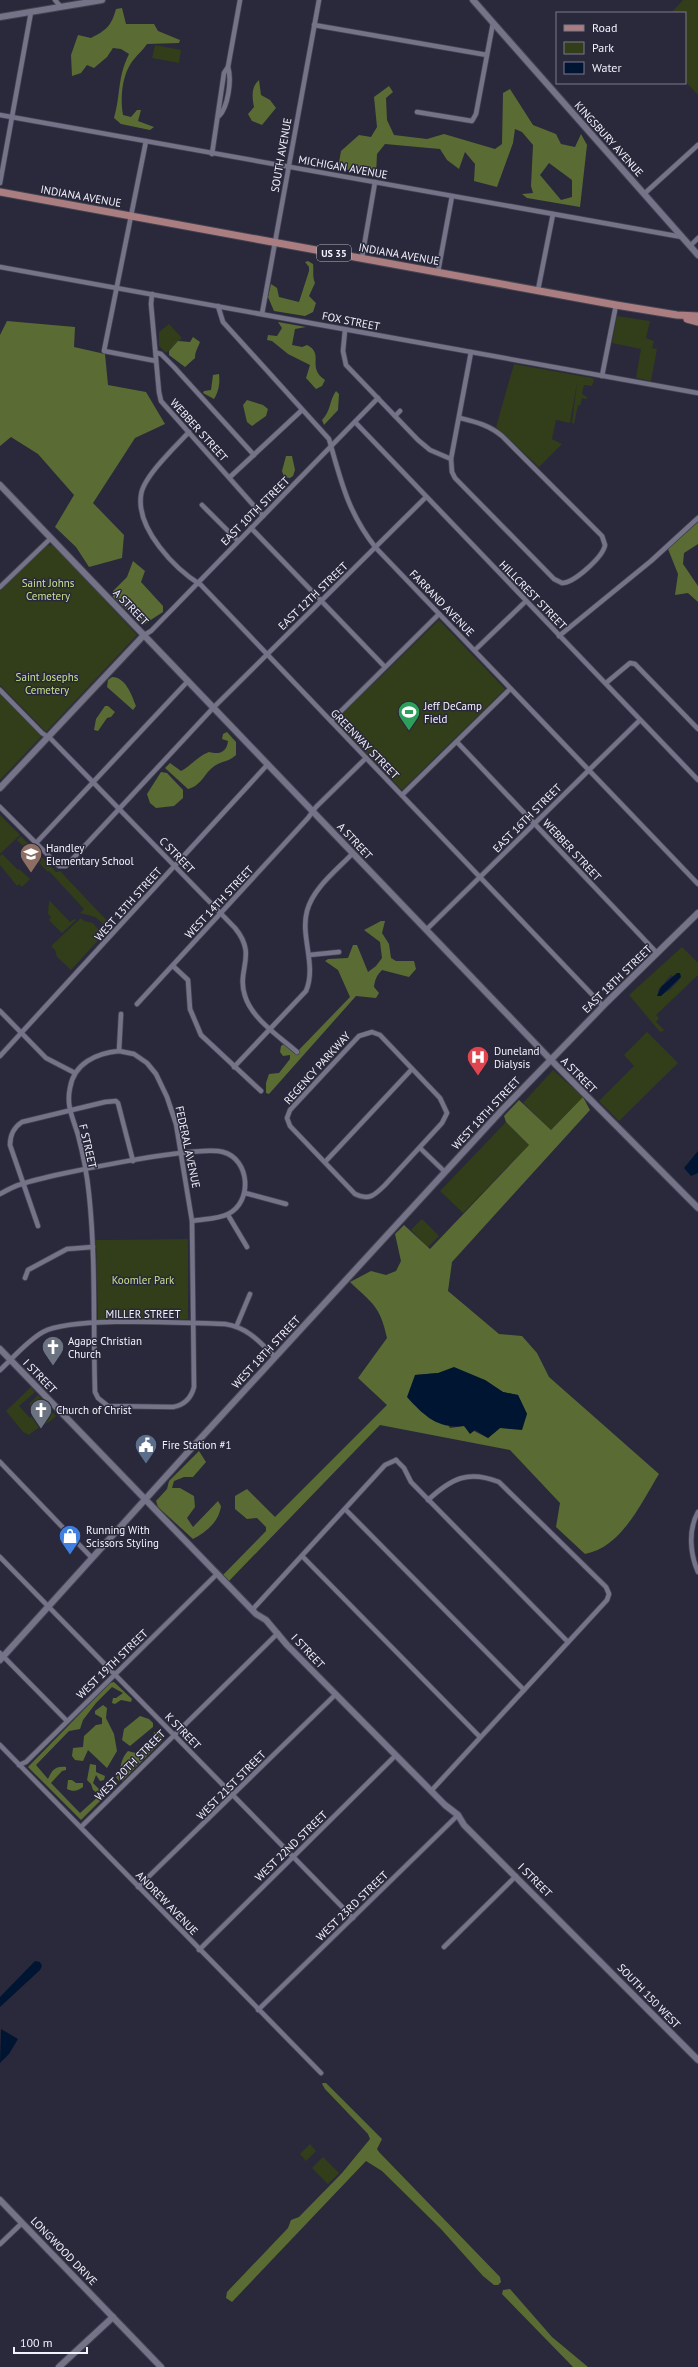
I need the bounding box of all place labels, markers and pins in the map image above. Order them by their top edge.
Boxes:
sports icon: Jeff DeCamp Field [396,699,422,732]
place label: Jeff DeCamp Field [423,699,482,726]
school or university icon: Handley Elementary School [18,841,44,874]
place label: Handley Elementary School [46,841,134,868]
hospital icon: Duneland Dialysis [465,1044,491,1077]
place label: Duneland Dialysis [494,1044,539,1071]
church icon: Agape Christian Church [40,1334,66,1367]
place label: Agape Christian Church [68,1334,142,1361]
church icon: Church of Christ [28,1397,54,1430]
place label: Church of Christ [56,1403,132,1417]
public building icon: Fire Station #1 [133,1432,159,1465]
place label: Fire Station #1 [162,1438,231,1452]
shop icon: Running With Scissors Styling [57,1523,83,1556]
place label: Running With Scissors Styling [86,1523,159,1550]

